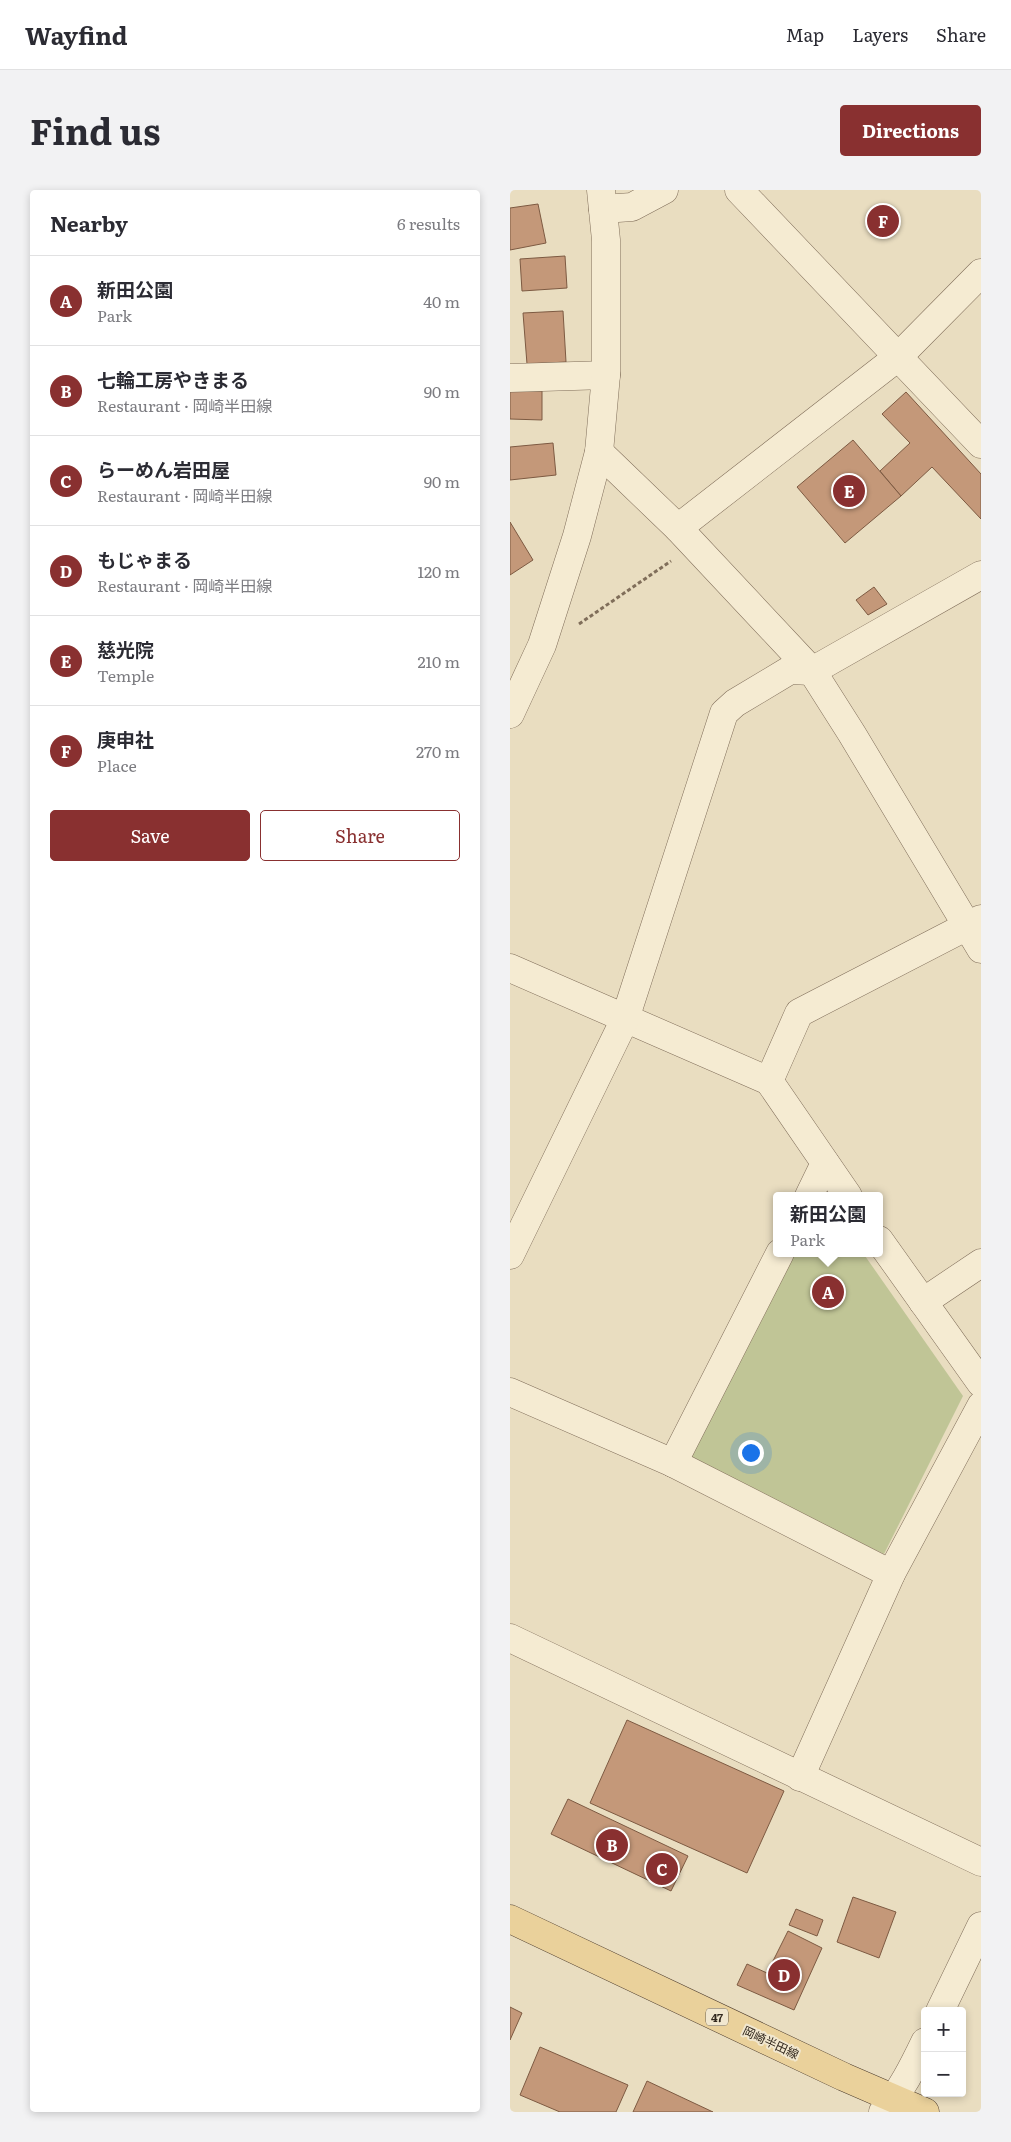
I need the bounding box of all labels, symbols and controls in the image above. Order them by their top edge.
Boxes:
text: Wayfind [25,17,128,52]
text: Map [786,21,824,48]
text: Layers [852,21,908,48]
text: Share [936,21,986,48]
text: Find us [30,104,160,156]
button: Directions [840,105,981,156]
pin: F [867,202,899,240]
text: Nearby [50,207,128,238]
text: 6 results [397,211,460,235]
text: 新田公園 [97,275,173,303]
text: A [60,289,72,313]
text: 40 m [423,289,460,313]
text: Park [97,303,132,327]
text: 七輪工房やきまる [97,365,249,393]
text: B [60,379,72,403]
text: 90 m [424,379,460,403]
text: Restaurant · 岡崎半田線 [97,393,272,417]
text: らーめん岩田屋 [97,455,230,483]
text: C [60,469,72,493]
text: 90 m [424,469,460,493]
pin: E [833,472,865,510]
text: Restaurant · 岡崎半田線 [97,483,272,507]
text: もじゃまる [97,545,192,573]
text: D [60,559,72,583]
text: 120 m [417,559,460,583]
text: Restaurant · 岡崎半田線 [97,573,272,597]
text: 慈光院 [97,635,154,663]
text: E [61,649,71,673]
text: 210 m [417,649,460,673]
text: Temple [97,663,154,687]
text: 庚申社 [97,725,154,753]
text: F [61,739,71,763]
text: 270 m [416,739,460,763]
text: Place [97,753,137,777]
button: Save [50,810,250,861]
button: Share [260,810,460,861]
popup [773,1192,883,1257]
text: 新田公園 [790,1199,866,1227]
text: Park [790,1227,825,1251]
pin: A [812,1273,844,1311]
your location [738,1440,764,1466]
pin: B [596,1826,628,1864]
pin: C [646,1850,678,1888]
pin: D [768,1956,800,1994]
map controls [921,2007,966,2097]
button: + [921,2007,966,2052]
road number: 47 [706,2008,728,2025]
street label: 岡崎半田線 [740,2021,802,2063]
button: − [921,2052,966,2097]

